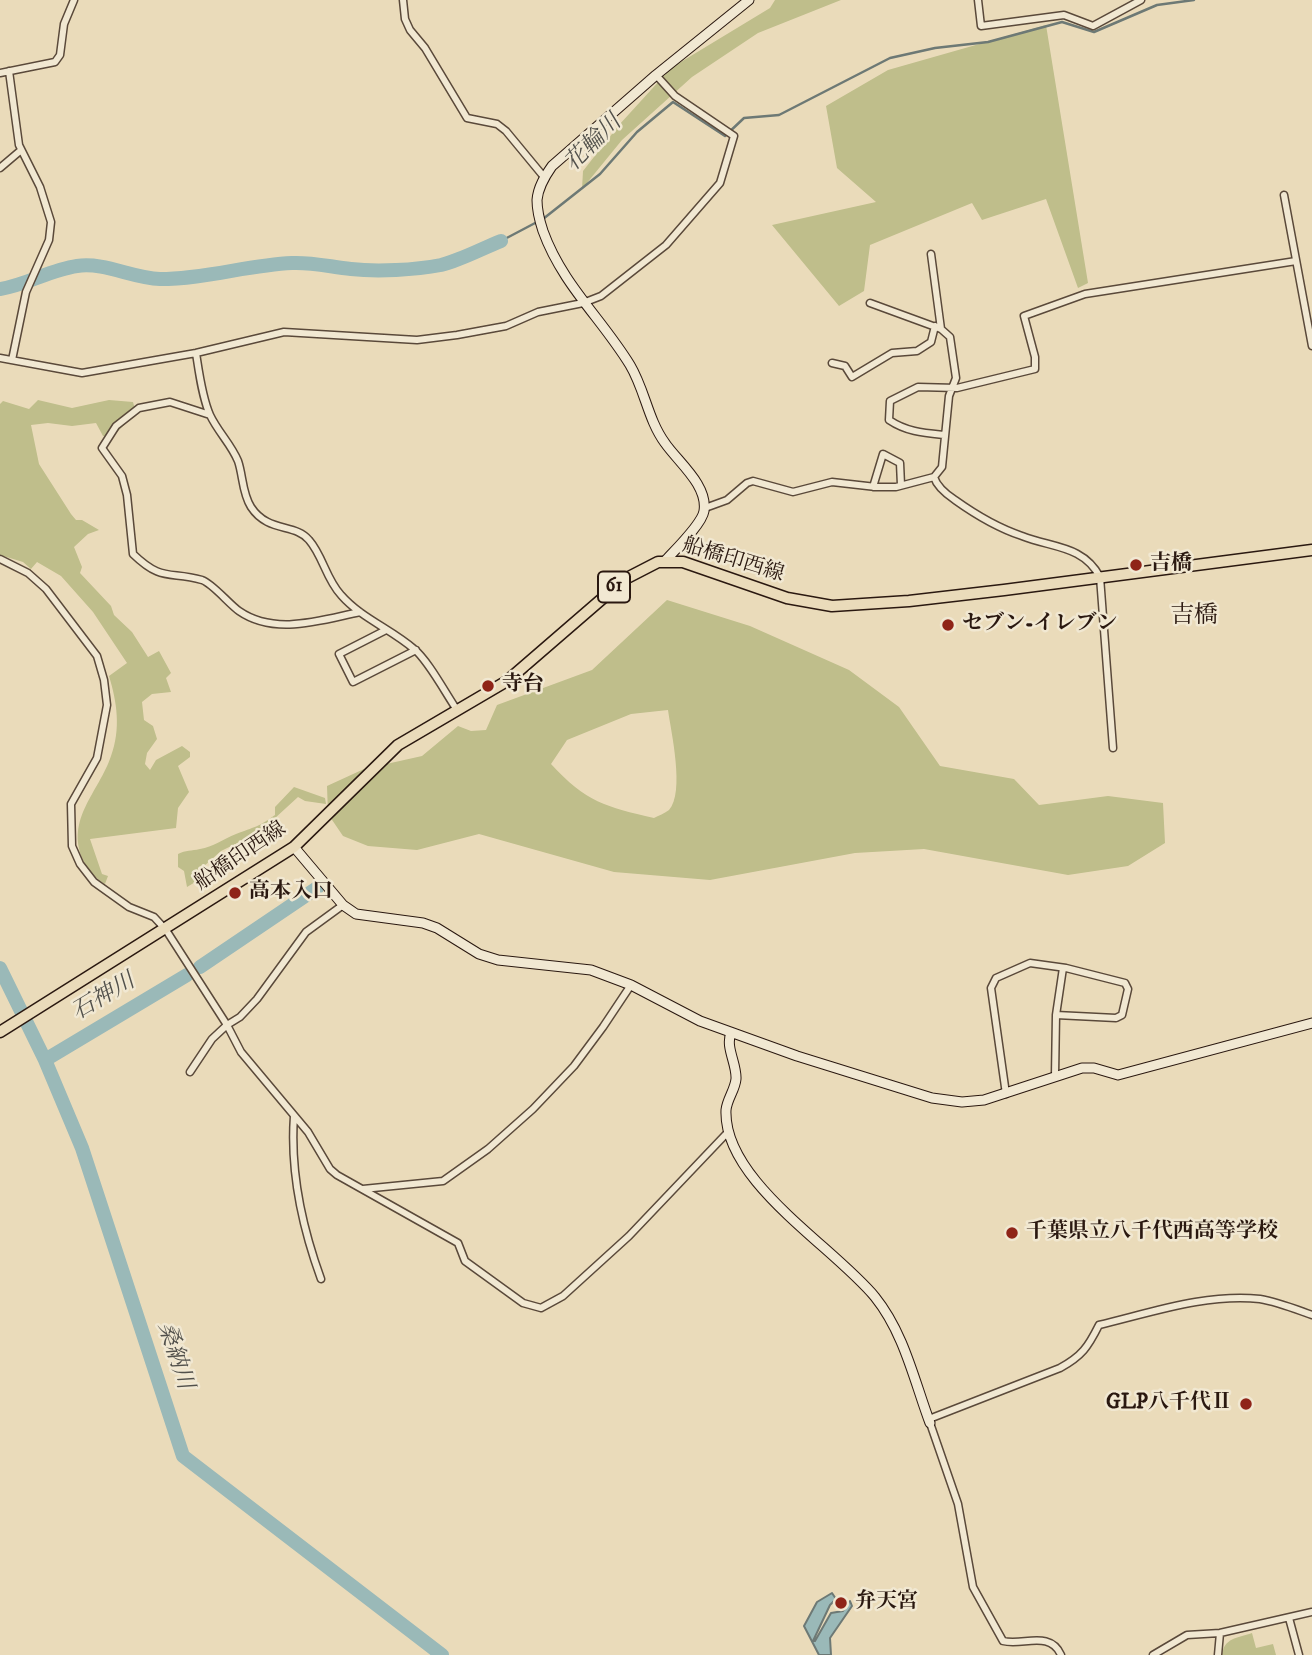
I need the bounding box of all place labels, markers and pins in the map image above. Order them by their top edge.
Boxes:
place label: 吉橋 [1150,552,1192,578]
marker: 吉橋 [1128,557,1144,573]
place label: セブン-イレブン [962,612,1118,638]
marker: セブン-イレブン [940,617,956,633]
place label: 寺台 [502,673,544,699]
marker: 寺台 [480,678,496,694]
place label: 高本入口 [249,880,333,906]
marker: 高本入口 [227,885,243,901]
place label: 千葉県立八千代西高等学校 [1026,1220,1278,1246]
marker: 千葉県立八千代西高等学校 [1004,1225,1020,1241]
place label: GLP八千代Ⅱ [1106,1391,1232,1417]
marker: GLP八千代Ⅱ [1238,1396,1254,1412]
place label: 弁天宮 [855,1590,918,1616]
marker: 弁天宮 [833,1595,849,1611]

